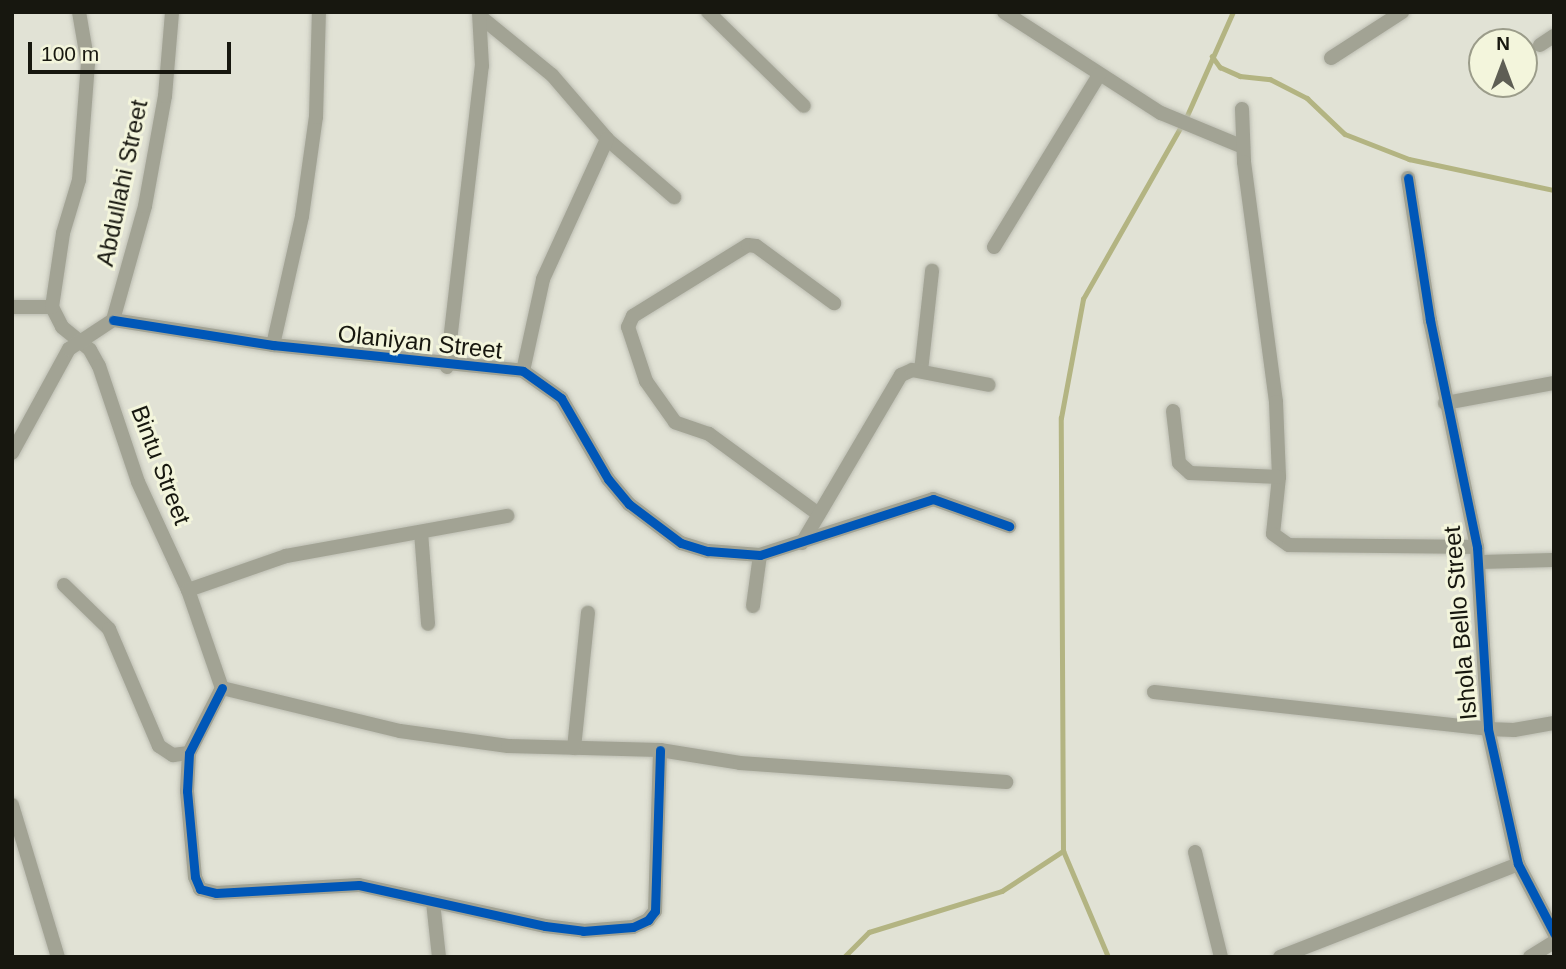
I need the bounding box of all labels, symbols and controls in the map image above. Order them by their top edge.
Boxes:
scale bar [32,28,234,72]
north arrow [1468,28,1538,98]
text: N [1496,33,1510,54]
text: 100 m [41,42,99,65]
street label: Abdullahi Street [90,97,154,269]
street label: Olaniyan Street [336,319,504,365]
street label: Bintu Street [125,401,197,529]
street label: Ishola Bello Street [1437,525,1483,721]

